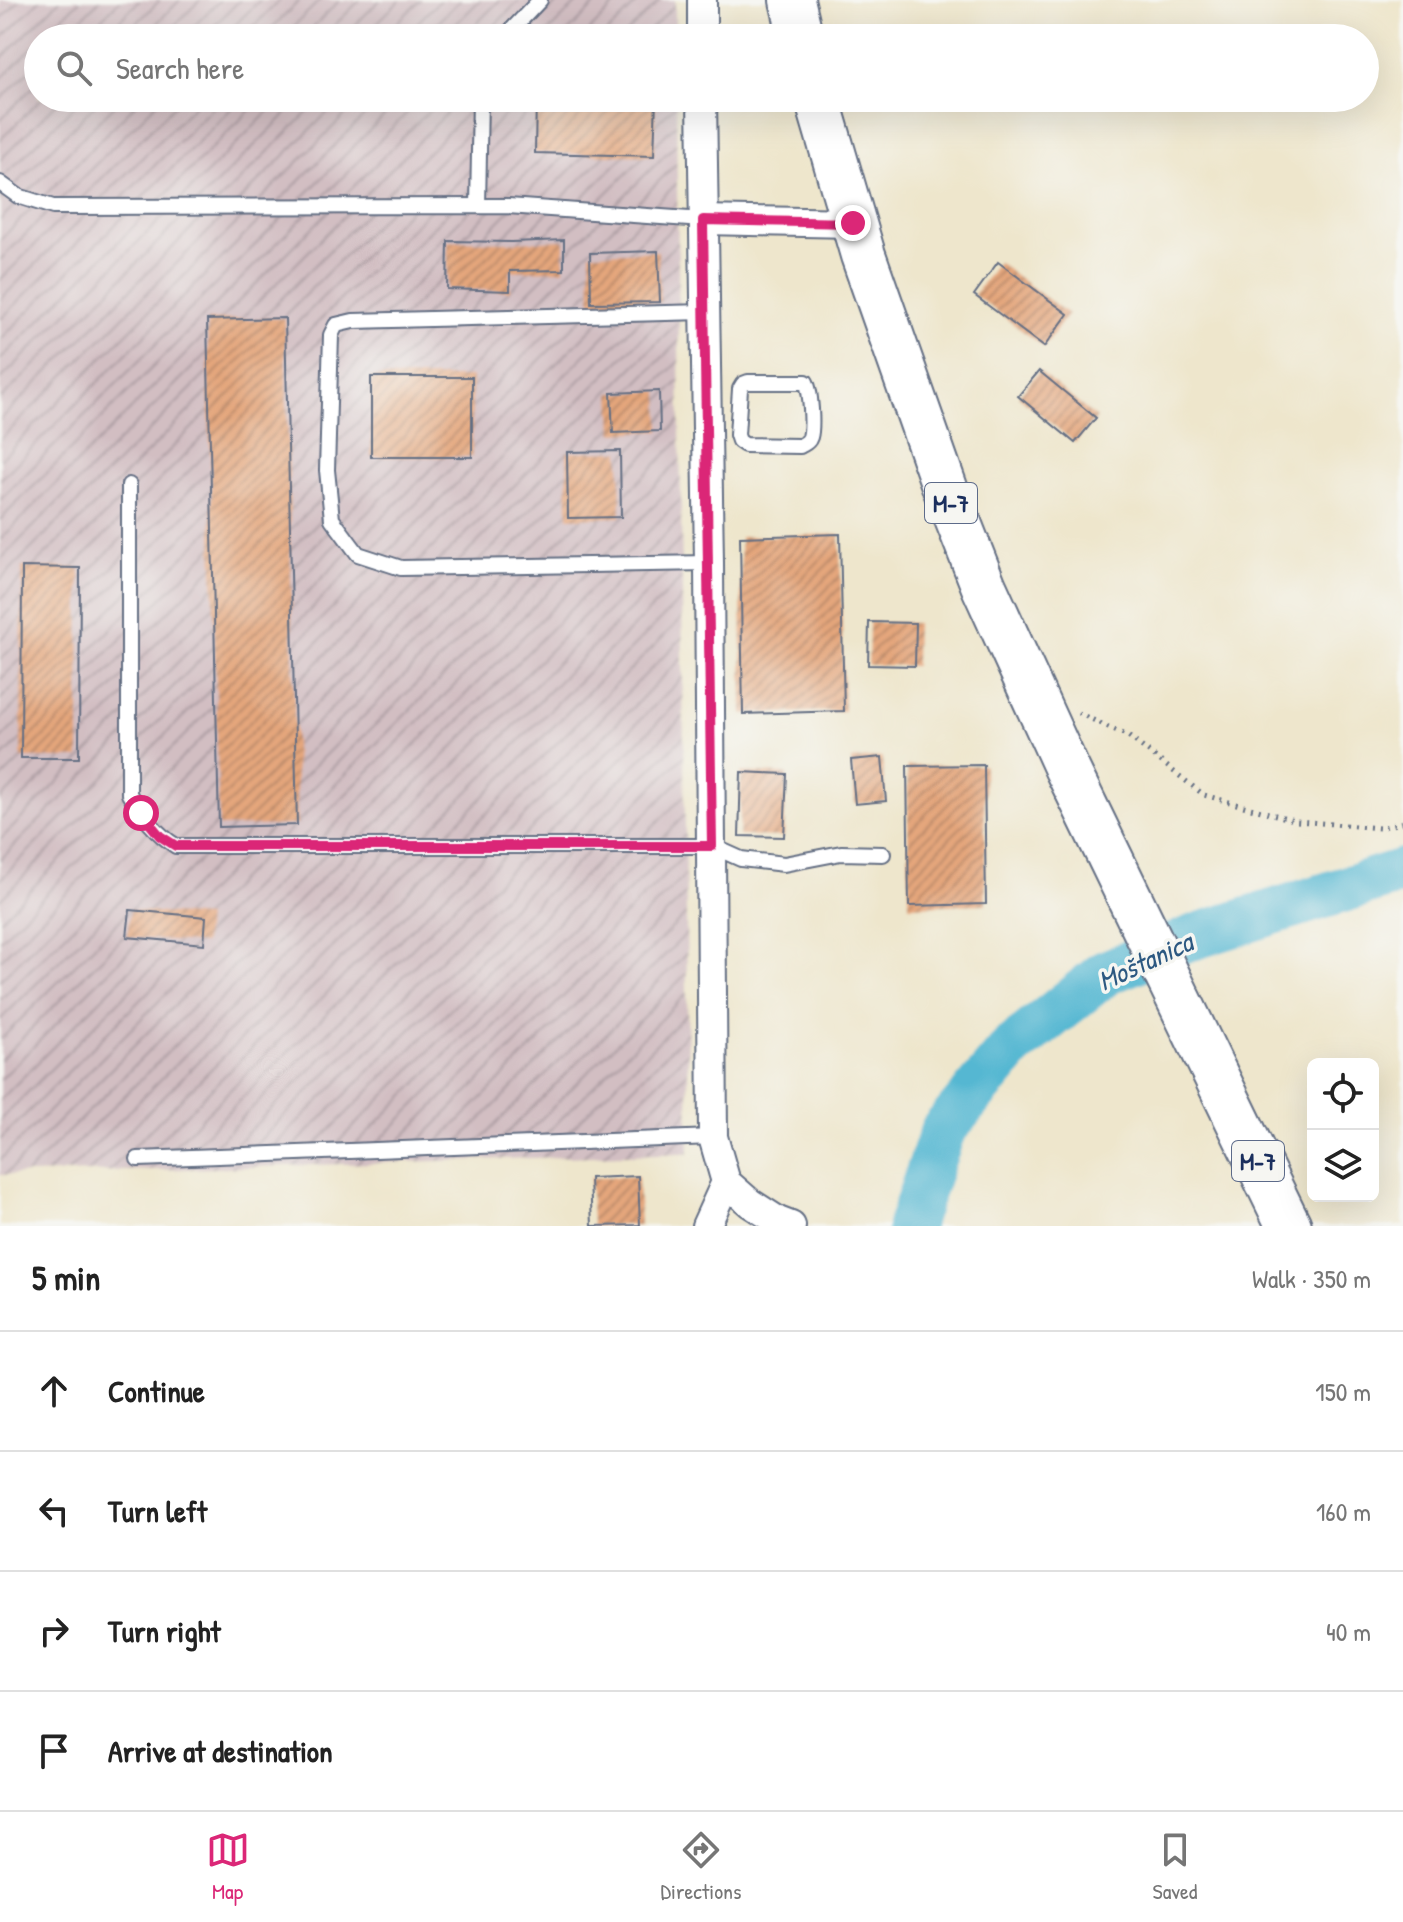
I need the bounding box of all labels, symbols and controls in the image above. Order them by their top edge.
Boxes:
search box [24,24,1379,112]
icon: search [52,46,96,90]
text: Search here [116,48,244,88]
route end [835,205,871,241]
road number: M-7 [925,483,977,523]
route start [123,795,159,831]
water label: Moštanica [1092,921,1201,999]
map controls [1307,1058,1379,1202]
button: locate [1307,1058,1379,1130]
button: layers [1307,1130,1379,1202]
road number: M-7 [1232,1141,1284,1181]
text: 5 min [32,1255,100,1301]
text: Walk · 350 m [1252,1261,1371,1296]
icon: ahead [32,1369,76,1413]
text: Continue [108,1371,205,1411]
text: 150 m [1315,1374,1371,1409]
icon: left [32,1489,76,1533]
text: Turn left [108,1491,207,1531]
text: 160 m [1316,1494,1371,1529]
icon: right [32,1609,76,1653]
text: Turn right [108,1611,221,1651]
text: 40 m [1326,1614,1371,1649]
icon: arrive [32,1729,76,1773]
text: Arrive at destination [108,1731,333,1771]
tab: Map [206,1828,250,1906]
tab: Directions [661,1828,742,1906]
tab: Saved [1153,1828,1197,1906]

